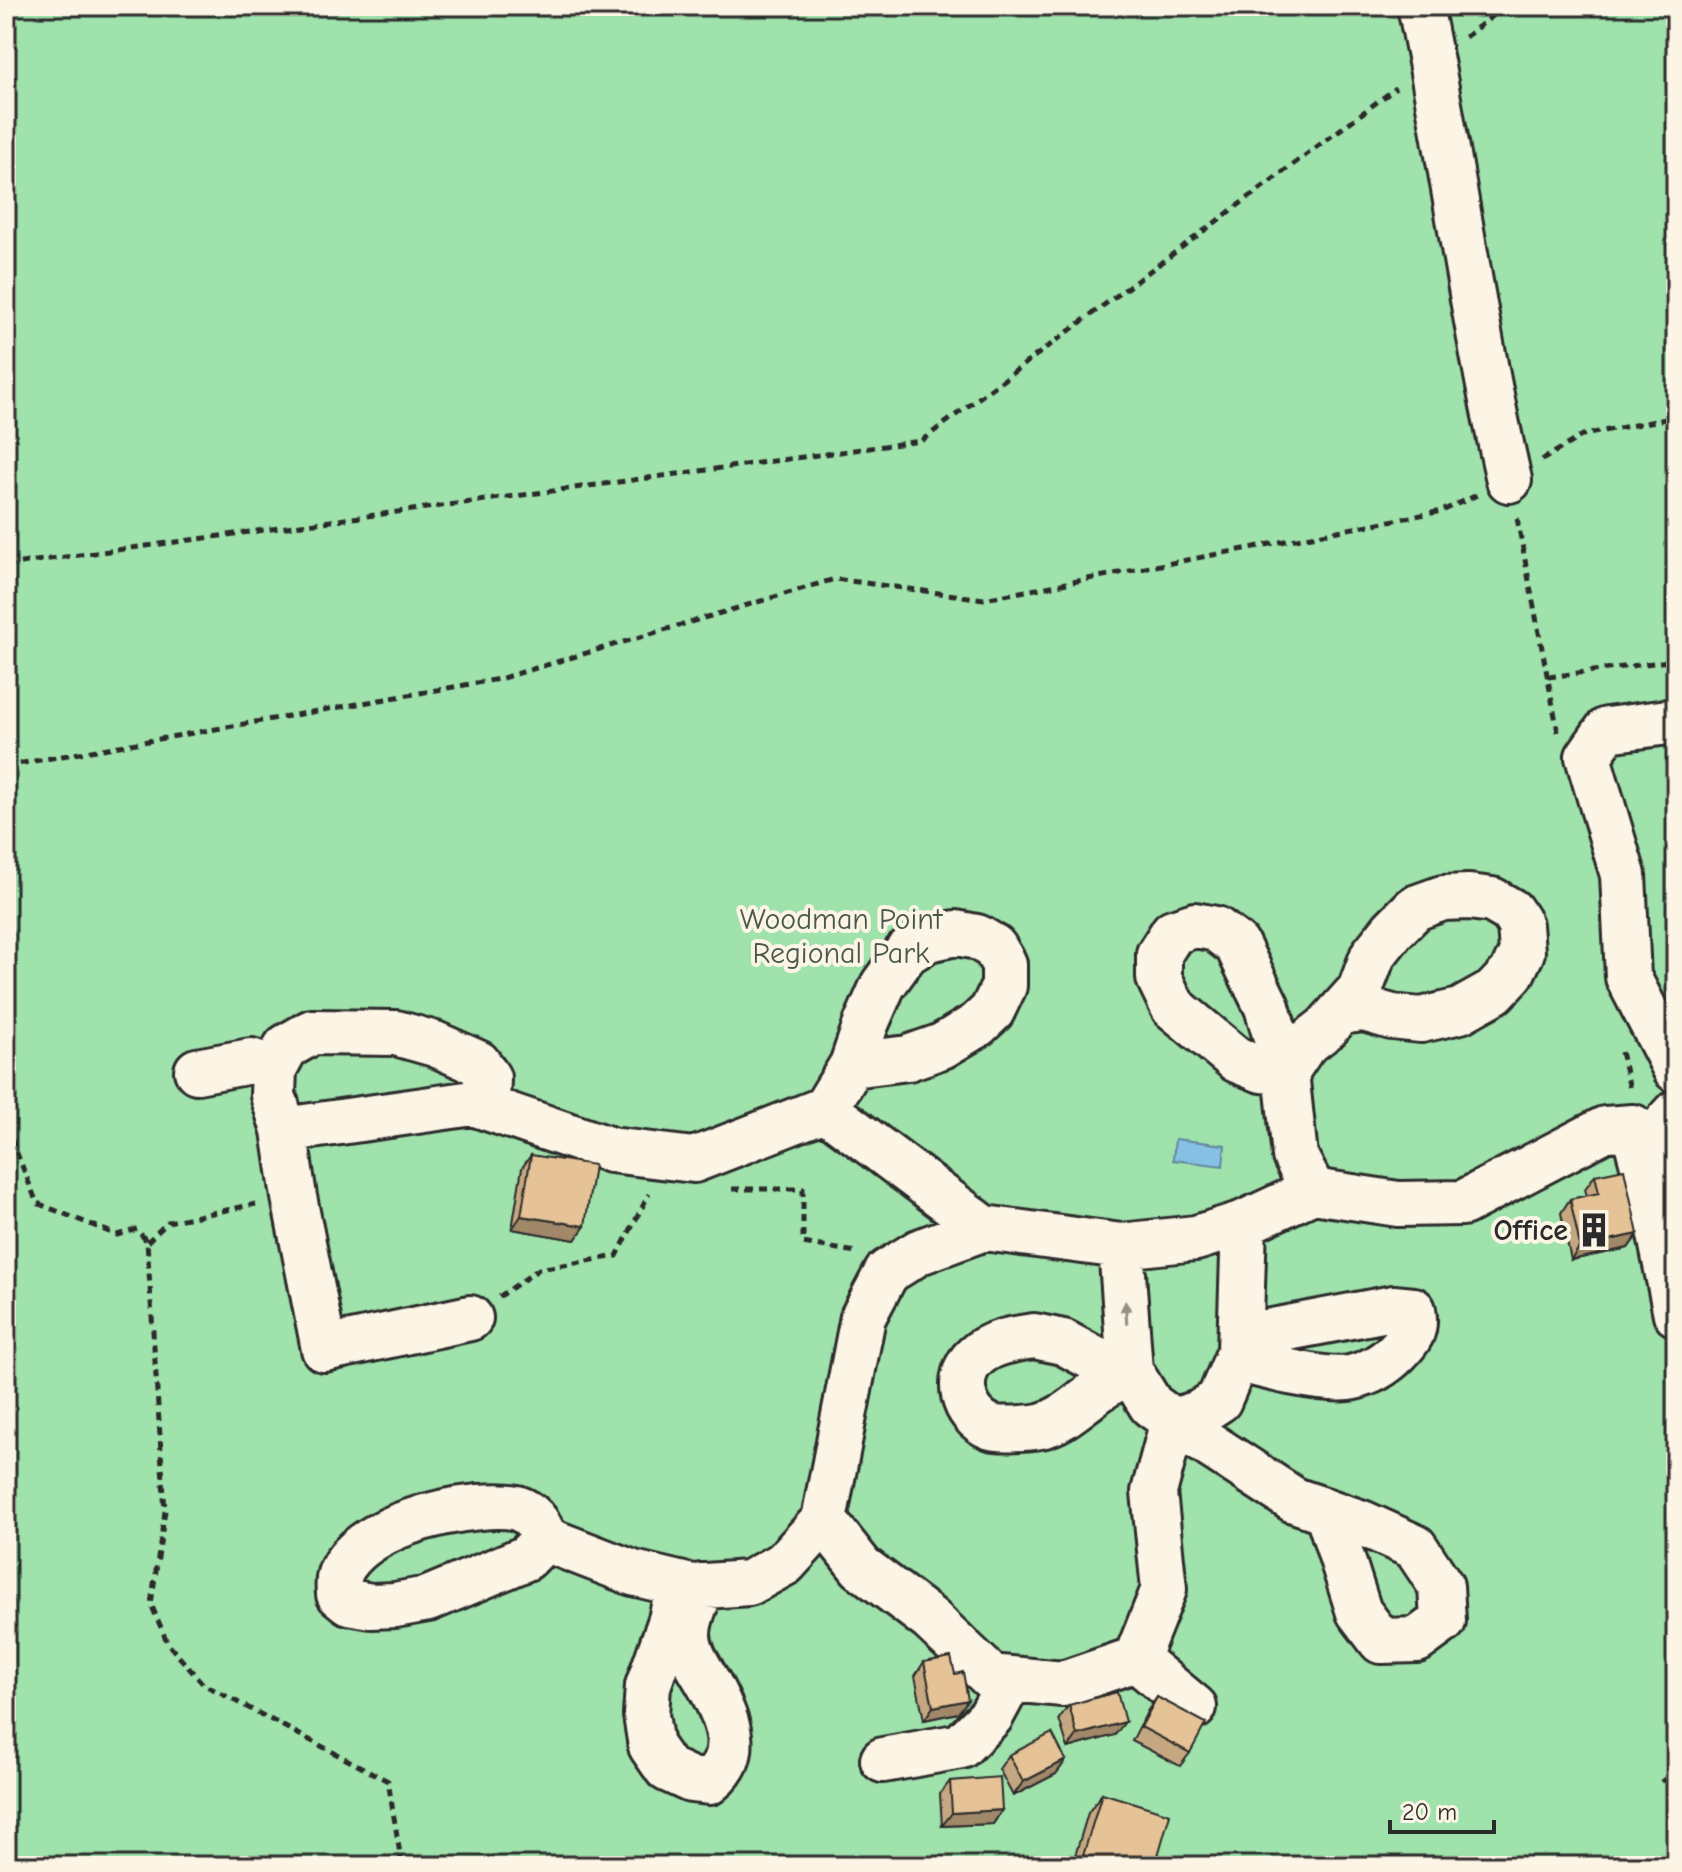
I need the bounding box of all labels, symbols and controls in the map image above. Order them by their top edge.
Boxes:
park label: Woodman Point Regional Park [740,902,944,971]
building icon: Office [1575,1211,1613,1249]
place label: Office [1493,1213,1568,1248]
one-way arrow [1119,1300,1132,1325]
scale bar [1390,1784,1494,1834]
text: 20 m [1402,1798,1457,1826]

